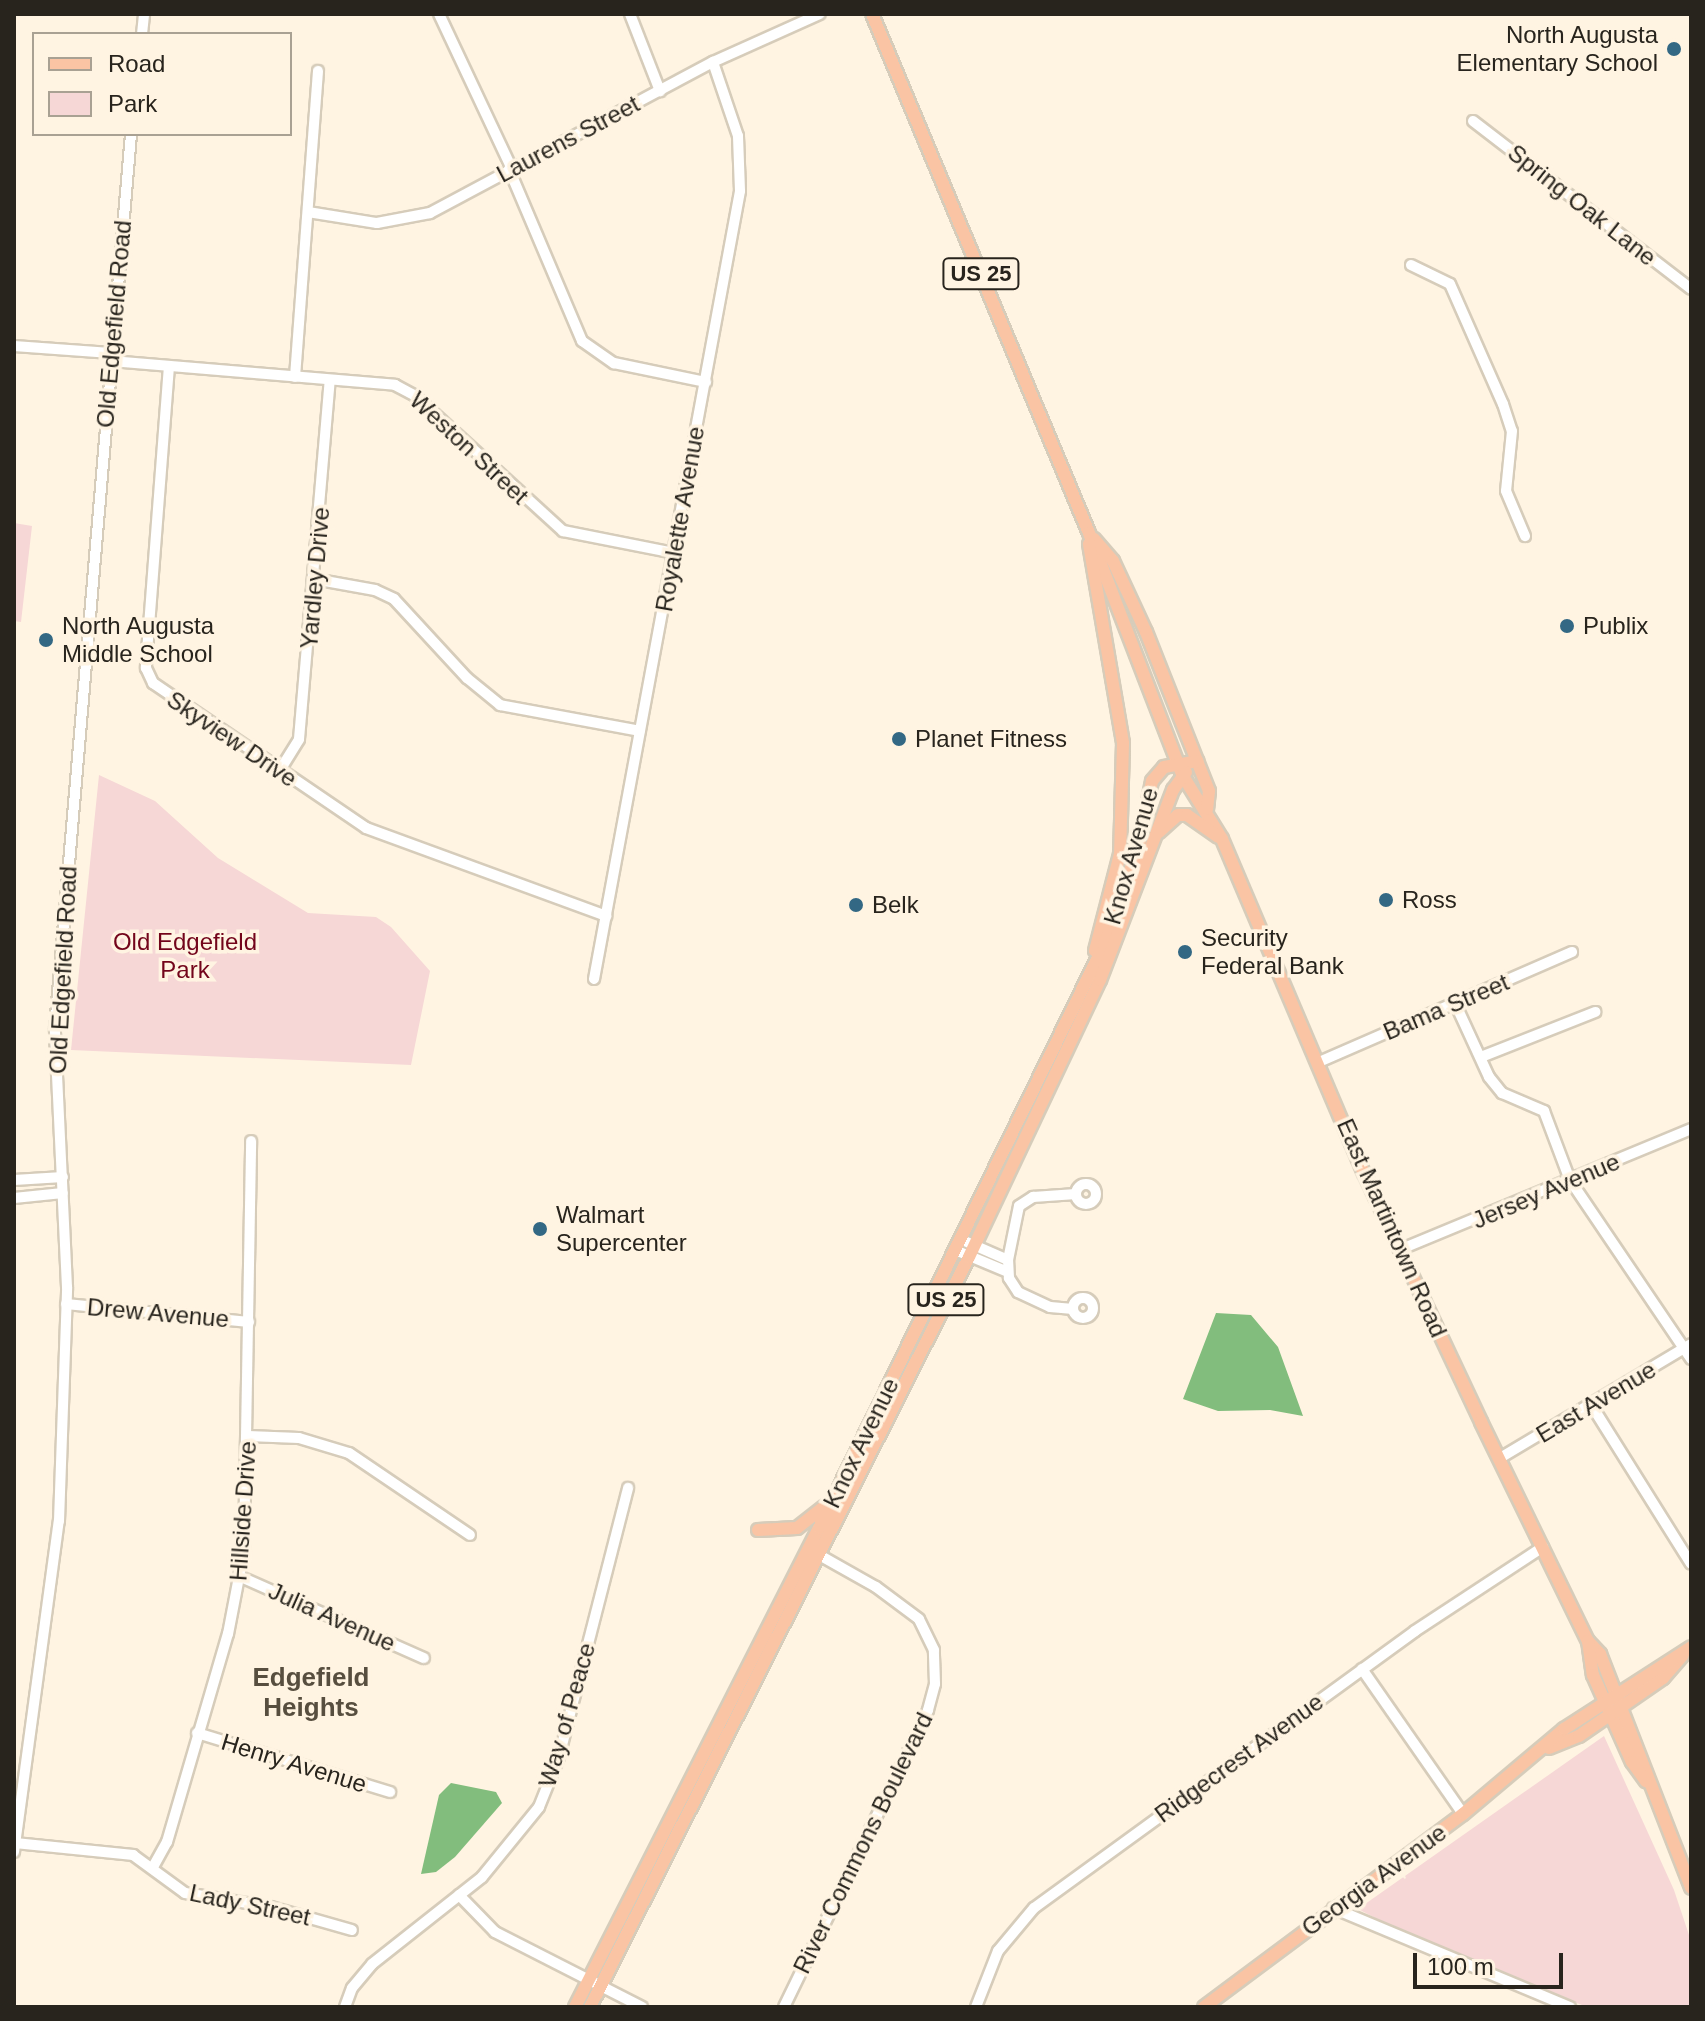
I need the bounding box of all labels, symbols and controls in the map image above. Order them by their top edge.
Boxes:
place label: North Augusta Elementary School [1457,21,1658,77]
legend [32,32,292,136]
marker: North Augusta Elementary School [1665,40,1683,58]
text: Road [108,50,165,77]
street label: Laurens Street [492,89,644,189]
text: Park [108,90,157,117]
street label: Spring Oak Lane [1502,138,1662,272]
street label: Old Edgefield Road [91,219,137,429]
road number: US 25 [941,256,1021,292]
street label: Weston Street [404,386,534,510]
street label: Royalette Avenue [649,423,711,615]
street label: Yardley Drive [294,506,336,650]
place label: North Augusta Middle School [62,612,215,668]
place label: Publix [1583,612,1648,640]
marker: Publix [1558,617,1576,635]
marker: North Augusta Middle School [37,631,55,649]
street label: Skyview Drive [161,685,303,793]
place label: Planet Fitness [915,725,1067,753]
marker: Planet Fitness [890,730,908,748]
street label: Knox Avenue [1098,784,1164,928]
street label: Old Edgefield Road [43,865,83,1075]
place label: Ross [1402,886,1457,914]
place label: Belk [872,891,919,919]
marker: Ross [1377,891,1395,909]
marker: Belk [847,896,865,914]
place label: Security Federal Bank [1201,924,1344,980]
park label: Old Edgefield Park [113,928,257,984]
marker: Security Federal Bank [1176,943,1194,961]
street label: Bama Street [1379,968,1513,1046]
street label: East Martintown Road [1331,1114,1453,1342]
street label: Jersey Avenue [1468,1147,1624,1235]
place label: Walmart Supercenter [556,1201,687,1257]
marker: Walmart Supercenter [531,1220,549,1238]
road number: US 25 [906,1282,986,1318]
street label: Drew Avenue [85,1292,231,1334]
street label: East Avenue [1530,1355,1662,1449]
street label: Knox Avenue [817,1373,905,1513]
street label: Hillside Drive [224,1440,262,1582]
street label: Julia Avenue [264,1576,400,1658]
street label: Way of Peace [533,1640,601,1790]
district label: Edgefield Heights [252,1662,370,1724]
street label: Ridgecrest Avenue [1149,1687,1329,1829]
street label: River Commons Boulevard [787,1708,939,1978]
street label: Henry Avenue [217,1727,371,1799]
street label: Georgia Avenue [1296,1818,1452,1942]
street label: Lady Street [187,1878,313,1932]
scale bar [1417,1937,1567,1987]
text: 100 m [1427,1953,1494,1980]

